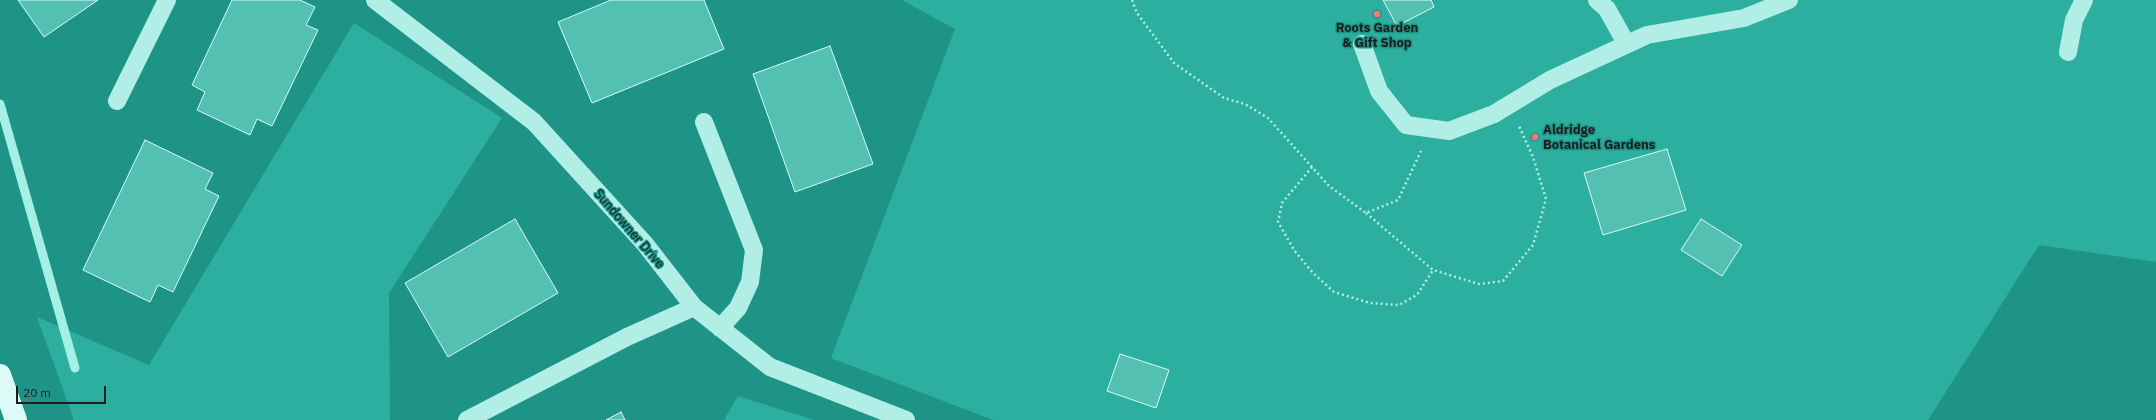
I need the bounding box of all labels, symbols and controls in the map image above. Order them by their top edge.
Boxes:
marker: Roots Garden & Gift Shop [1372,9,1382,19]
place label: Roots Garden & Gift Shop [1336,20,1418,51]
place label: Aldridge Botanical Gardens [1543,122,1655,153]
marker: Aldridge Botanical Gardens [1530,132,1540,142]
street label: Sundowner Drive [590,186,668,272]
scale bar [18,378,108,404]
text: 20 m [23,385,51,400]

